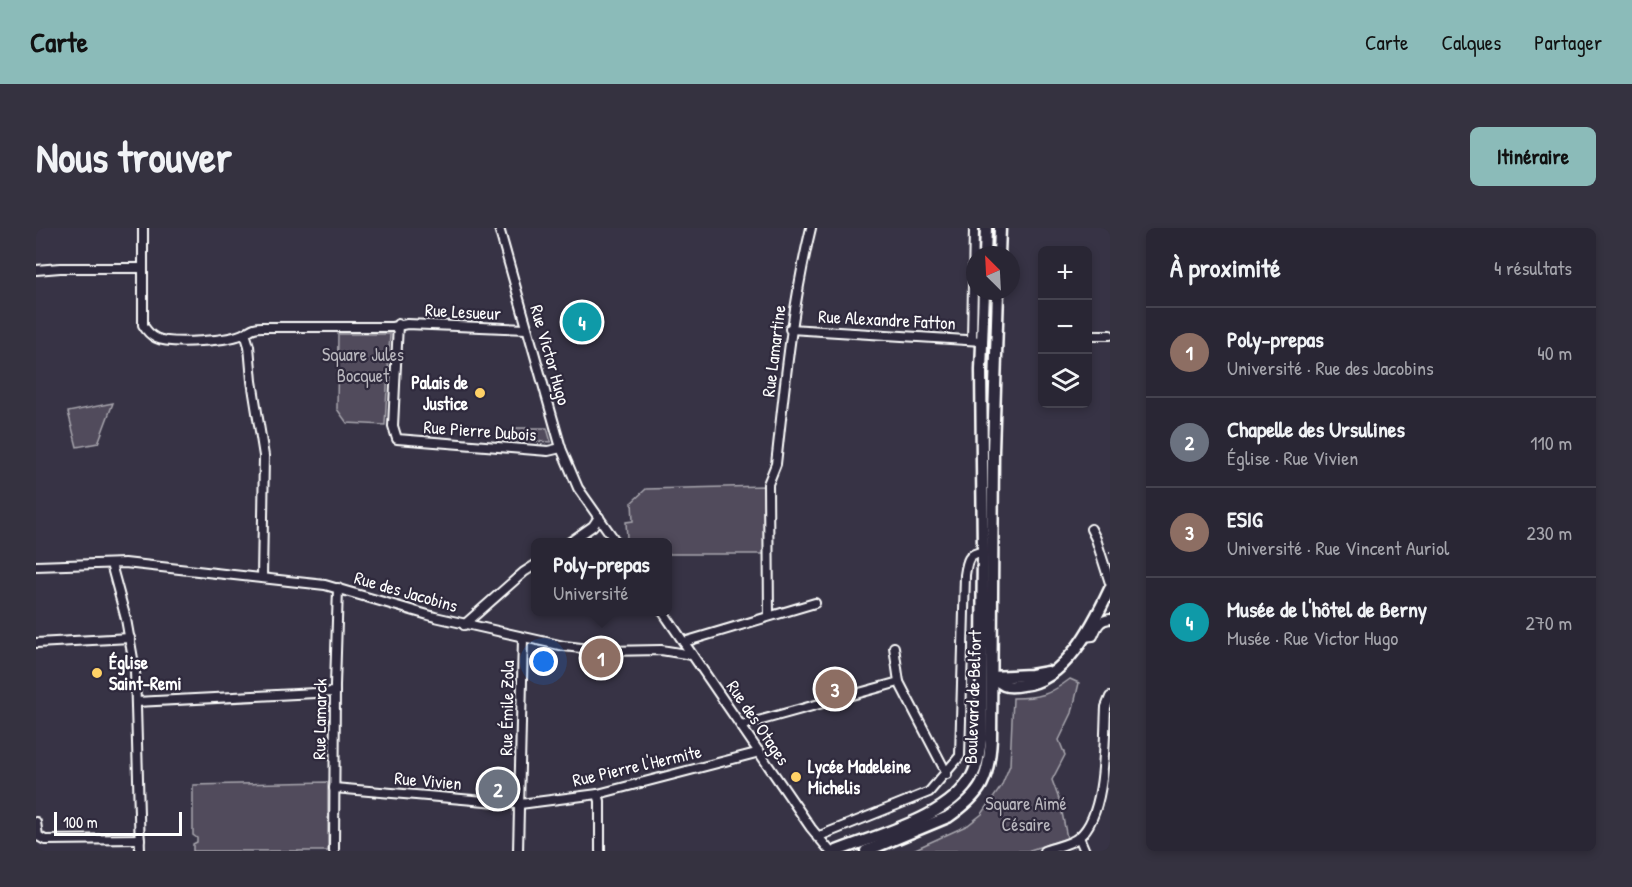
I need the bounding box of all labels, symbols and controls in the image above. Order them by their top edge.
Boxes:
text: Carte [30,23,88,61]
text: Carte [1365,28,1408,57]
text: Calques [1441,28,1501,57]
text: Partager [1534,28,1602,57]
button: Itinéraire [1470,127,1596,186]
text: Nous trouver [36,128,232,185]
north arrow [966,246,1020,300]
map controls [1038,246,1092,408]
button: + [1038,246,1092,300]
text: À proximité [1170,250,1281,285]
text: 4 résultats [1494,254,1572,281]
street label: Rue Lesueur [424,297,502,326]
pin: 4 [562,300,602,344]
button: − [1038,300,1092,354]
street label: Rue Victor Hugo [524,302,577,408]
street label: Rue Alexandre Fatton [818,303,956,336]
street label: Rue Lamartine [755,304,792,398]
text: Poly-prepas [1227,324,1324,354]
text: 1 [1186,339,1193,366]
text: 40 m [1537,339,1572,366]
park label: Square Jules Bocquet [322,342,404,388]
button: layers [1038,354,1092,408]
text: Université · Rue des Jacobins [1227,354,1434,381]
place label: Palais de Justice [411,370,469,416]
marker: Palais de Justice [473,386,487,400]
street label: Rue Pierre Dubois [423,414,537,447]
text: Chapelle des Ursulines [1227,414,1405,444]
text: 2 [1185,429,1194,456]
text: 110 m [1530,429,1572,456]
text: Église · Rue Vivien [1227,444,1358,471]
text: ESIG [1227,504,1263,534]
text: 3 [1185,519,1194,546]
text: 230 m [1527,519,1572,546]
text: Université · Rue Vincent Auriol [1227,534,1449,561]
popup [531,538,672,616]
text: Poly-prepas [553,549,650,579]
street label: Rue des Jacobins [352,565,461,618]
text: Université [553,579,628,606]
text: Musée de l'hôtel de Berny [1227,594,1427,624]
text: 4 [1186,609,1193,636]
text: 270 m [1526,609,1572,636]
text: Musée · Rue Victor Hugo [1227,624,1398,651]
street label: Boulevard de Belfort [958,629,987,764]
pin: 1 [582,636,620,680]
your location [529,647,558,676]
place label: Église Saint-Remi [109,650,182,696]
street label: Rue Émile Zola [493,660,520,756]
marker: Église Saint-Remi [90,666,104,680]
pin: 3 [816,666,854,712]
street label: Rue des Otages [721,675,796,770]
street label: Rue Lamarck [306,678,333,760]
street label: Rue Pierre l'Hermite [570,739,704,792]
place label: Lycée Madeleine Michelis [808,754,912,800]
street label: Rue Vivien [393,765,463,796]
pin: 2 [478,766,518,812]
marker: Lycée Madeleine Michelis [789,770,803,784]
park label: Square Aimé Césaire [985,791,1067,837]
scale bar [54,809,182,836]
text: 100 m [63,811,98,833]

